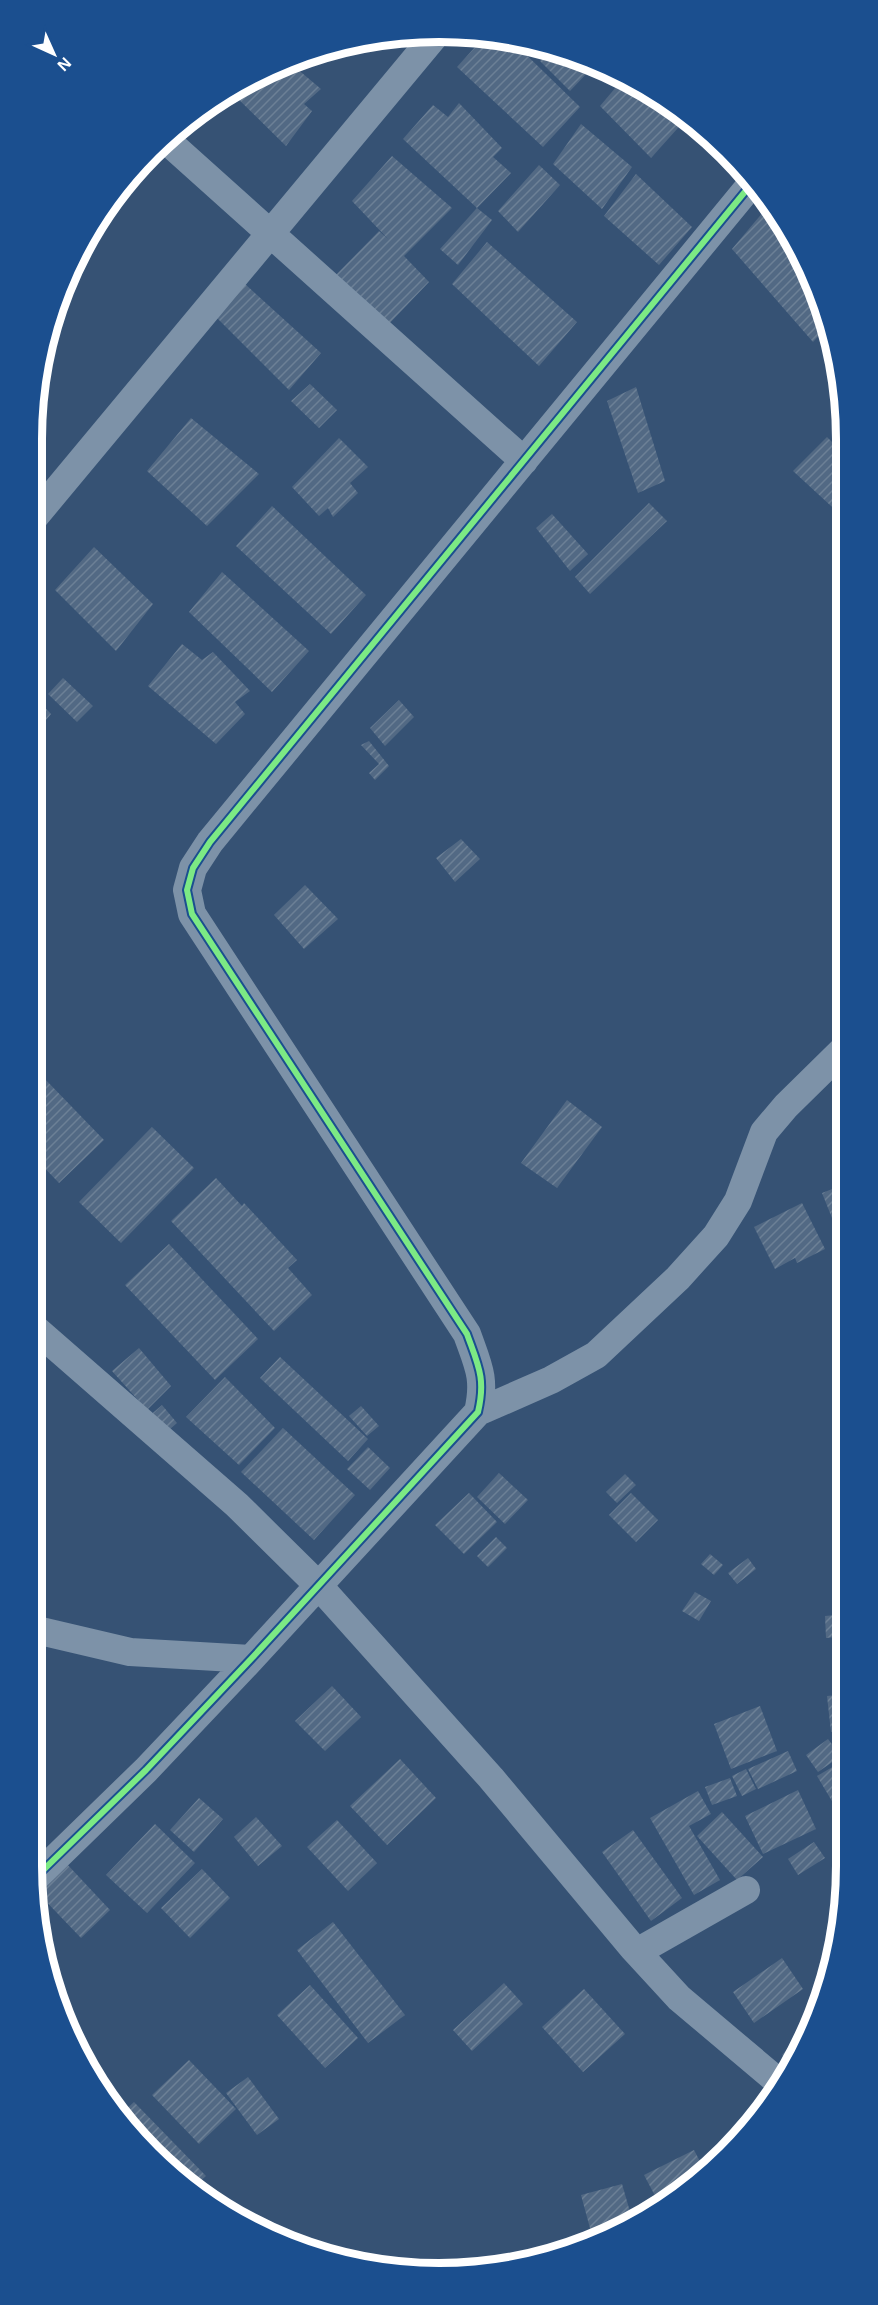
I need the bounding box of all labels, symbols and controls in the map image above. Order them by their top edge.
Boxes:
north arrow [24,24,84,84]
text: N [54,54,74,74]

